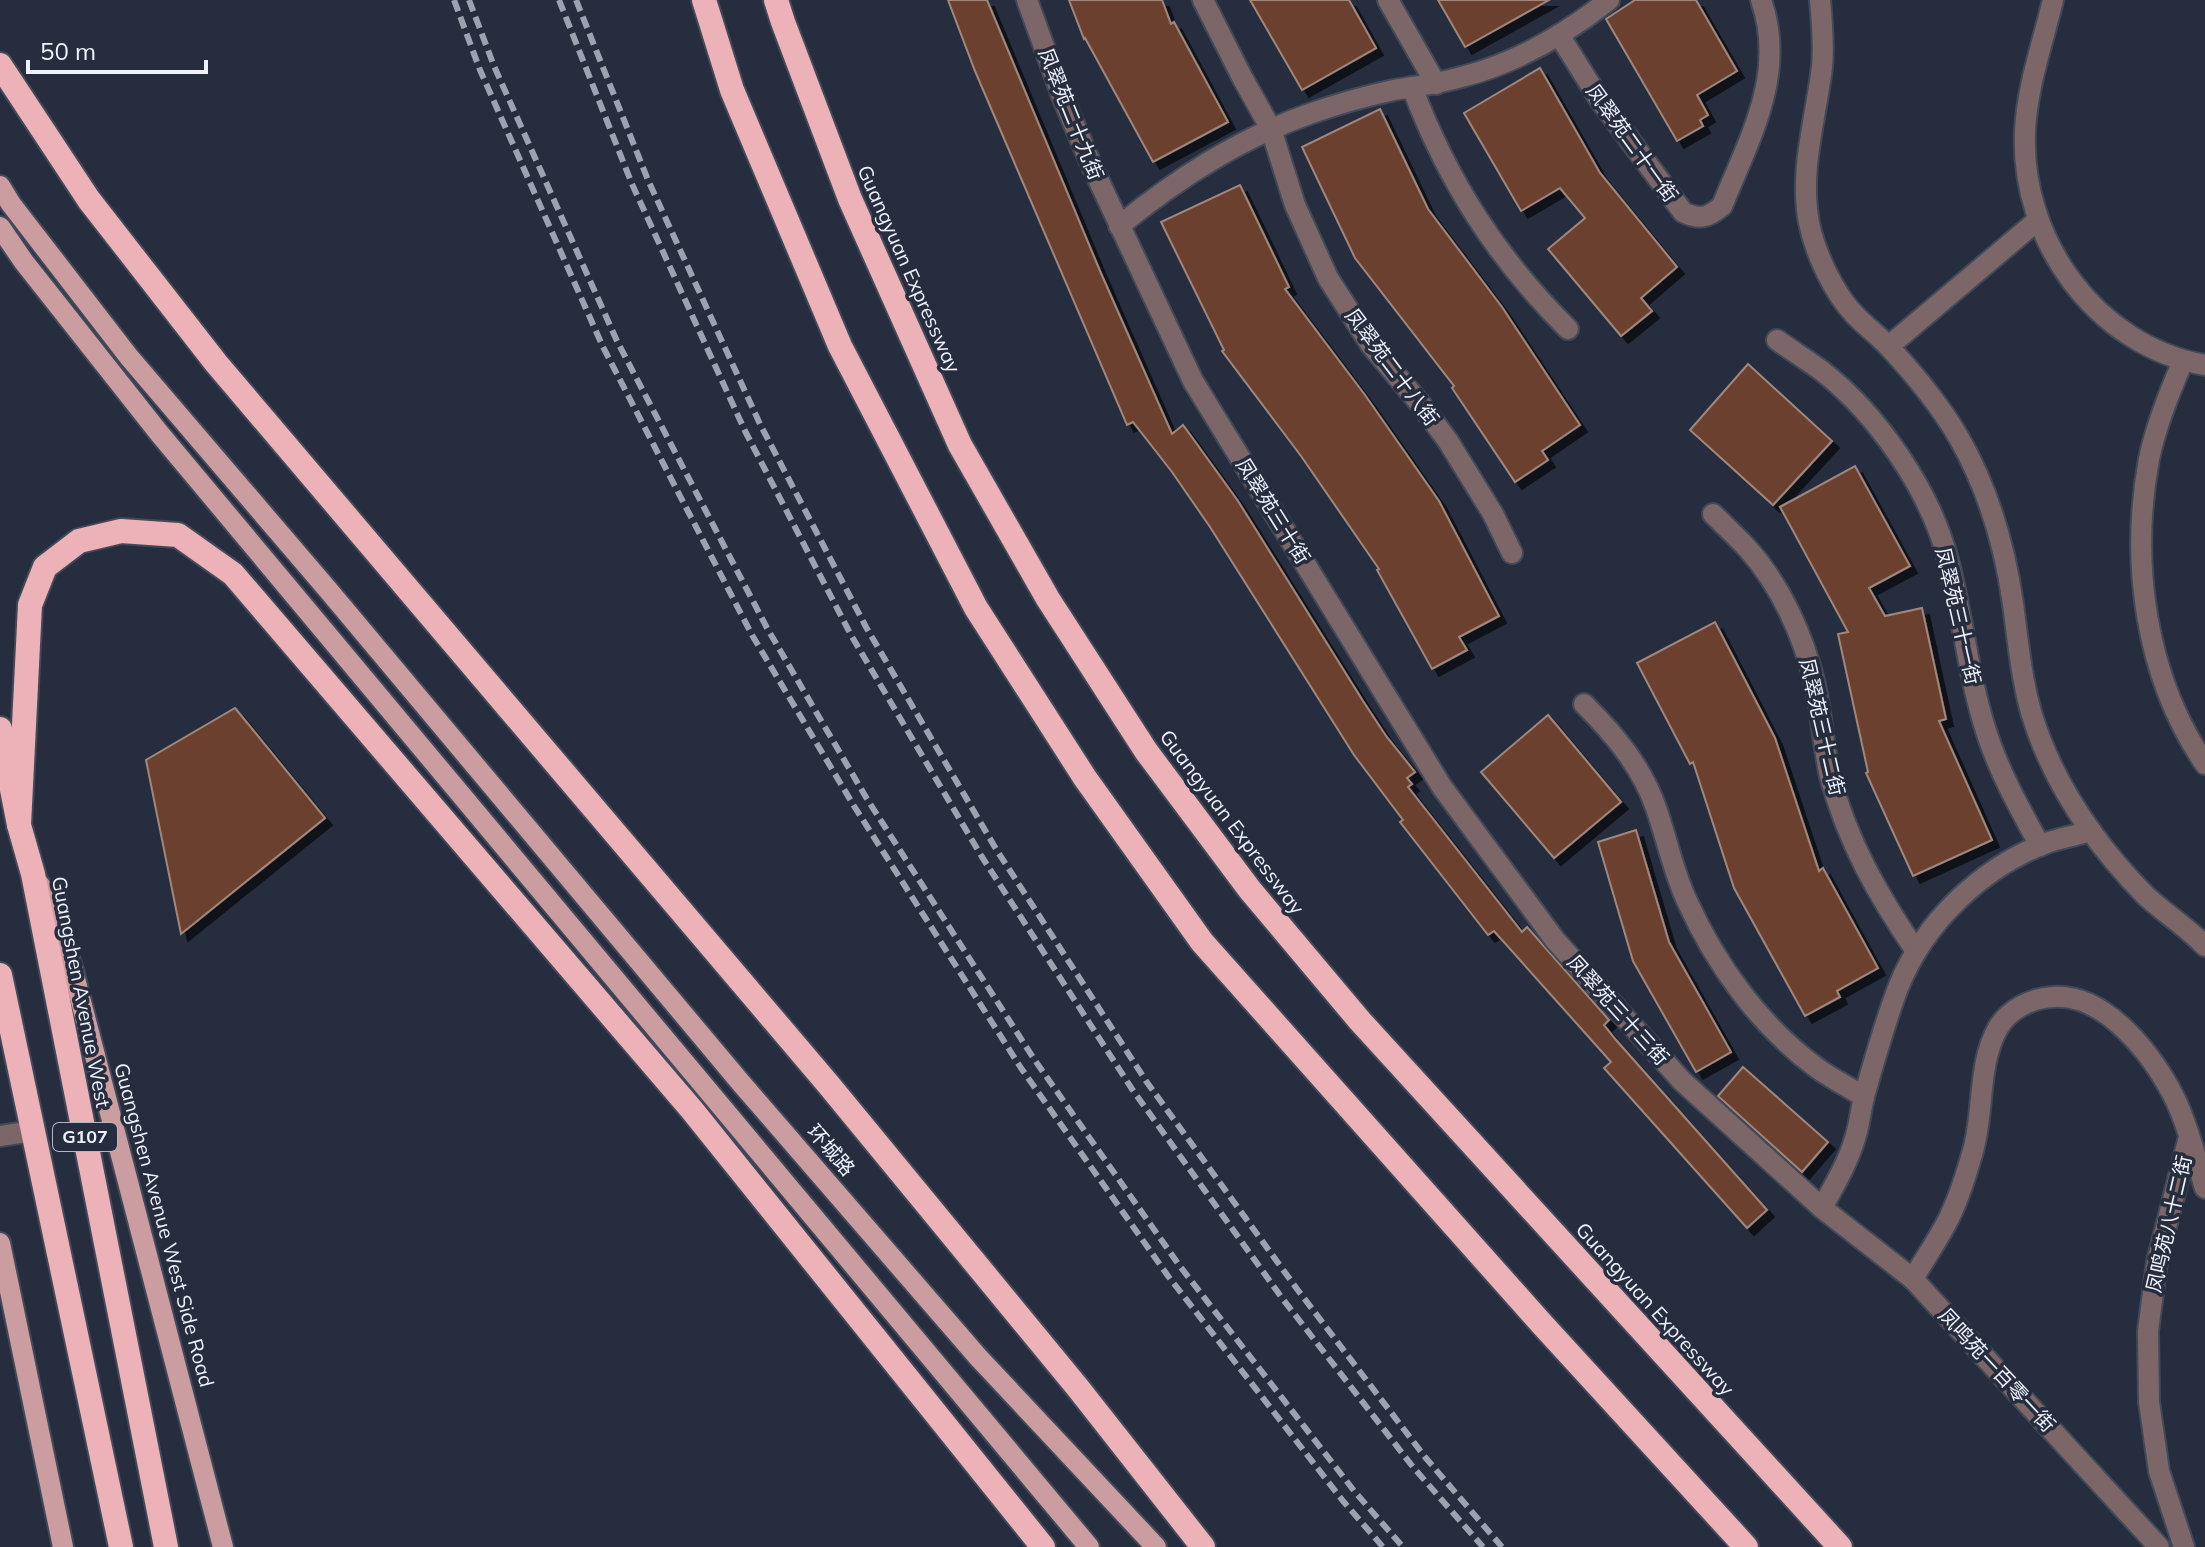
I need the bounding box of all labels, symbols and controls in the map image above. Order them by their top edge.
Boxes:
scale bar [28,24,206,74]
text: 50 m [40,36,96,66]
street label: 凤翠苑二十九街 [1034,44,1109,183]
street label: 凤翠苑二十一街 [1581,79,1684,207]
street label: Guangyuan Expressway [852,161,967,377]
street label: 凤翠苑二十八街 [1340,303,1445,430]
street label: 凤翠苑三十街 [1231,453,1316,568]
street label: 凤翠苑三十一街 [1931,545,1986,687]
street label: 凤翠苑三十二街 [1795,656,1850,798]
street label: Guangyuan Expressway [1155,724,1310,919]
street label: Guangshen Avenue West [47,874,116,1110]
street label: 凤翠苑三十三街 [1562,949,1675,1070]
street label: Guangshen Avenue West Side Road [109,1060,220,1390]
street label: 环城路 [802,1119,860,1181]
road number: G107 [53,1123,117,1151]
street label: 凤鸣苑八十二街 [2141,1153,2196,1295]
street label: Guangyuan Expressway [1571,1217,1740,1401]
street label: 凤鸣苑一百零一街 [1934,1303,2061,1437]

